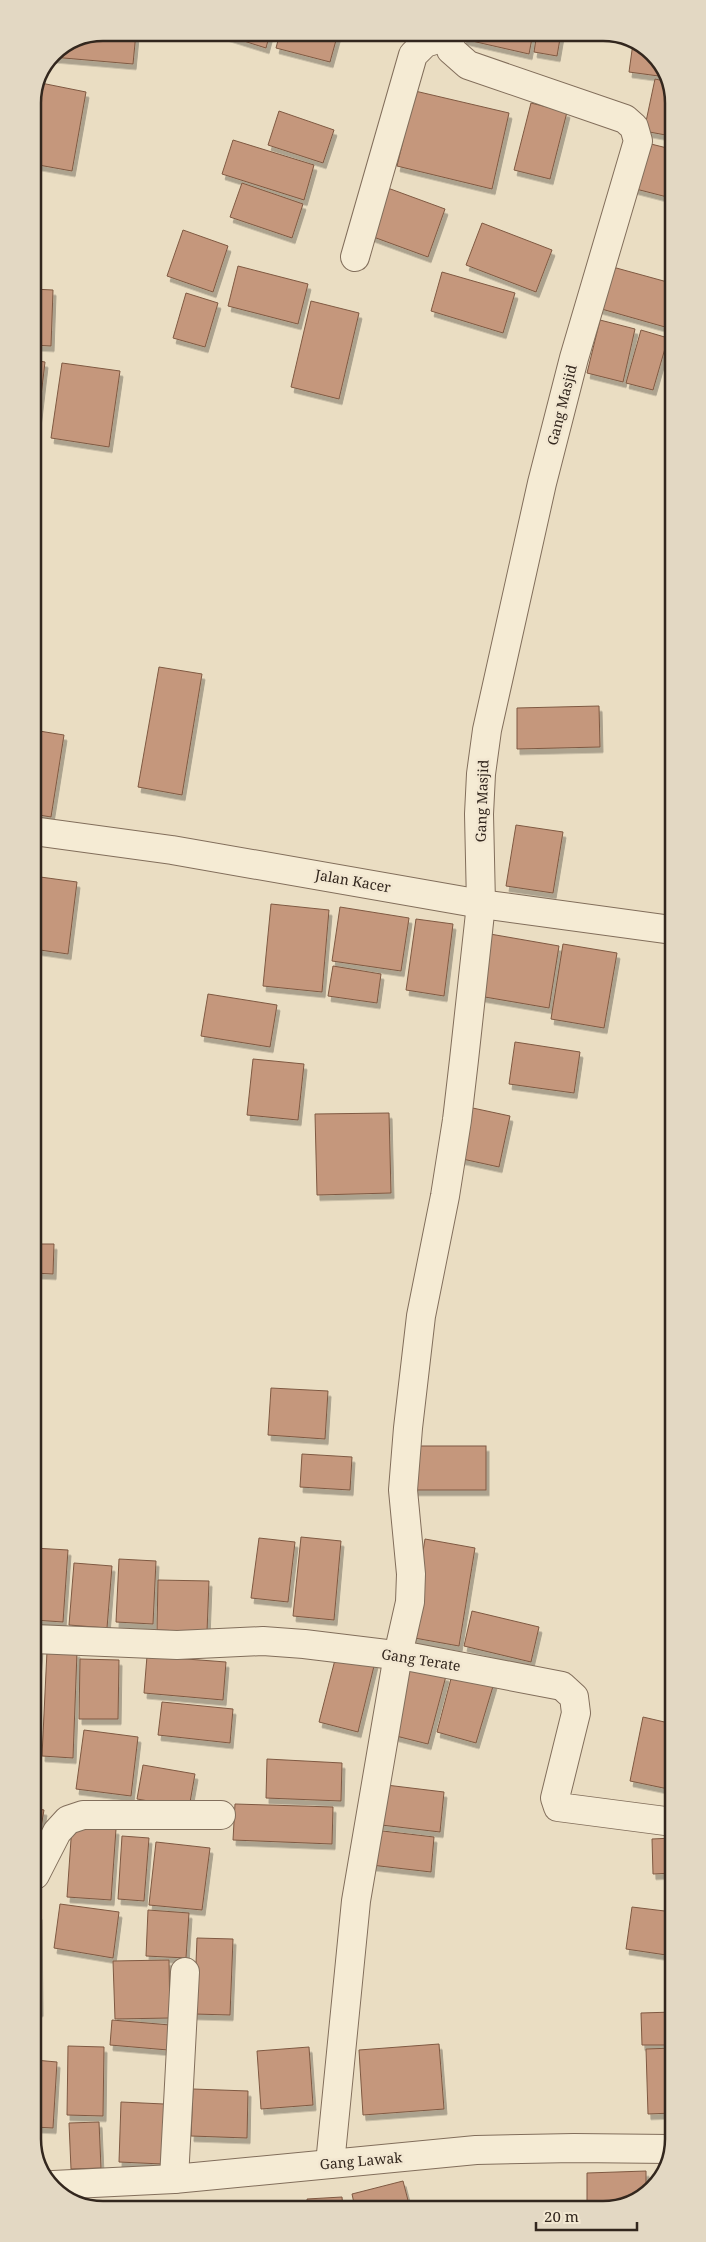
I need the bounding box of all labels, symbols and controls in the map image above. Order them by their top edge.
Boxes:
street label: Gang Masjid [542,362,581,447]
street label: Gang Masjid [471,759,492,843]
street label: Jalan Kacer [313,864,393,897]
street label: Gang Terate [380,1644,462,1675]
street label: Gang Lawak [319,2147,404,2174]
scale bar [536,2200,637,2232]
text: 20 m [544,2206,579,2226]

